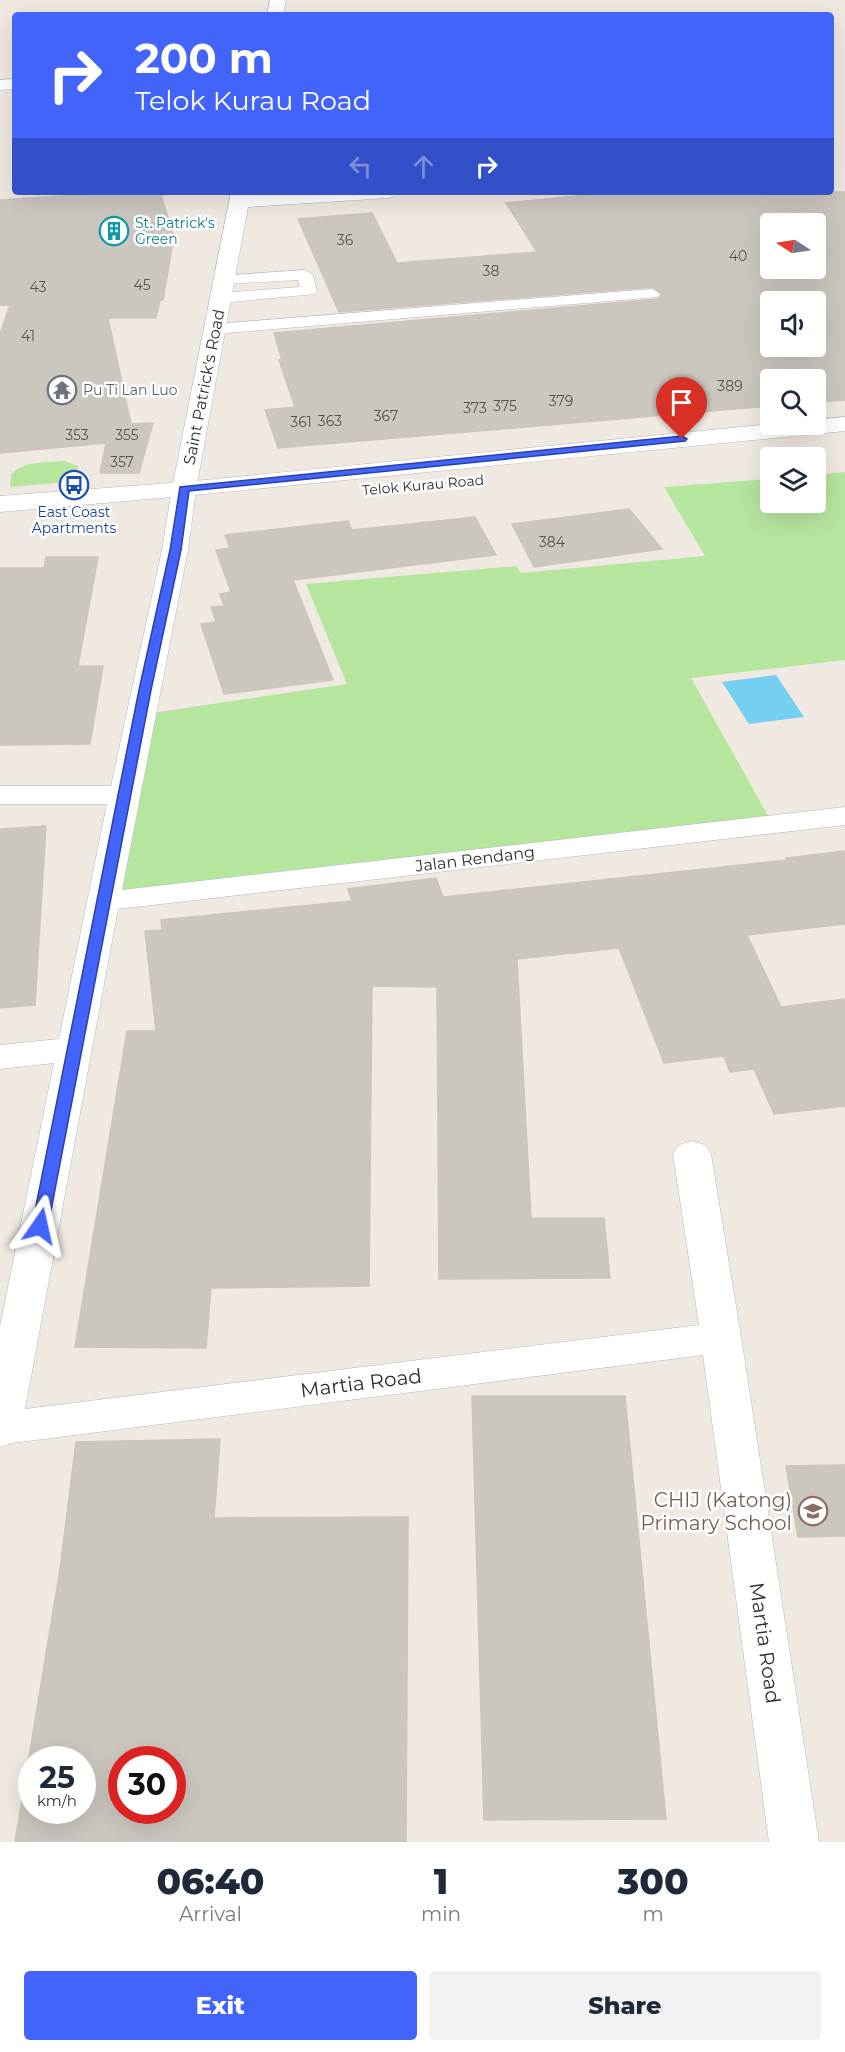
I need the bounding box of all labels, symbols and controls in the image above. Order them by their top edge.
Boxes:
text: 200 m [135,32,273,84]
icon: right [36,36,114,114]
text: Telok Kurau Road [135,84,371,117]
icon: left [344,150,377,183]
icon: ahead [407,150,440,183]
icon: right [470,150,503,183]
north arrow [760,213,826,279]
map controls [760,213,826,513]
place label: St. Patrick's Green [135,214,215,248]
building icon: St. Patrick's Green [98,215,130,247]
house number: 36 [337,231,354,249]
house number: 40 [729,247,747,265]
house number: 38 [483,262,499,280]
house number: 45 [133,276,151,294]
house number: 43 [30,278,47,296]
button: sound [760,291,826,357]
street label: Saint Patrick's Road [180,307,228,467]
house number: 41 [21,327,35,345]
button: search [760,369,826,435]
temple icon: Pu Ti Lan Luo [46,374,78,406]
pin [656,377,707,439]
house number: 389 [717,377,743,395]
place label: Pu Ti Lan Luo [83,381,178,399]
icon: arrive [665,386,698,419]
house number: 379 [549,392,573,410]
house number: 375 [493,397,517,415]
house number: 373 [463,399,487,417]
house number: 367 [374,407,398,425]
house number: 363 [318,412,342,430]
house number: 361 [290,413,312,431]
house number: 353 [65,426,89,444]
house number: 355 [115,426,139,444]
button: layers [760,447,826,513]
house number: 357 [110,453,134,471]
bus stop icon: East Coast Apartments [58,469,90,501]
street label: Telok Kurau Road [361,471,485,499]
place label: East Coast Apartments [32,503,116,537]
house number: 384 [539,533,566,551]
street label: Jalan Rendang [413,842,536,876]
position arrow [8,1194,72,1258]
street label: Martia Road [299,1364,423,1402]
place label: CHIJ (Katong) Primary School [640,1488,792,1535]
school or university icon: CHIJ (Katong) Primary School [797,1495,829,1527]
street label: Martia Road [745,1581,785,1705]
speed limit sign: 30 [108,1746,186,1824]
text: 25 [39,1759,75,1796]
text: km/h [37,1791,77,1810]
text: 06:40 [156,1859,265,1903]
text: 1 [434,1859,448,1903]
text: 300 [618,1859,689,1903]
text: Arrival [179,1902,242,1926]
text: min [421,1902,461,1926]
text: m [642,1902,664,1926]
button: Exit [24,1971,417,2040]
button: Share [429,1971,821,2040]

